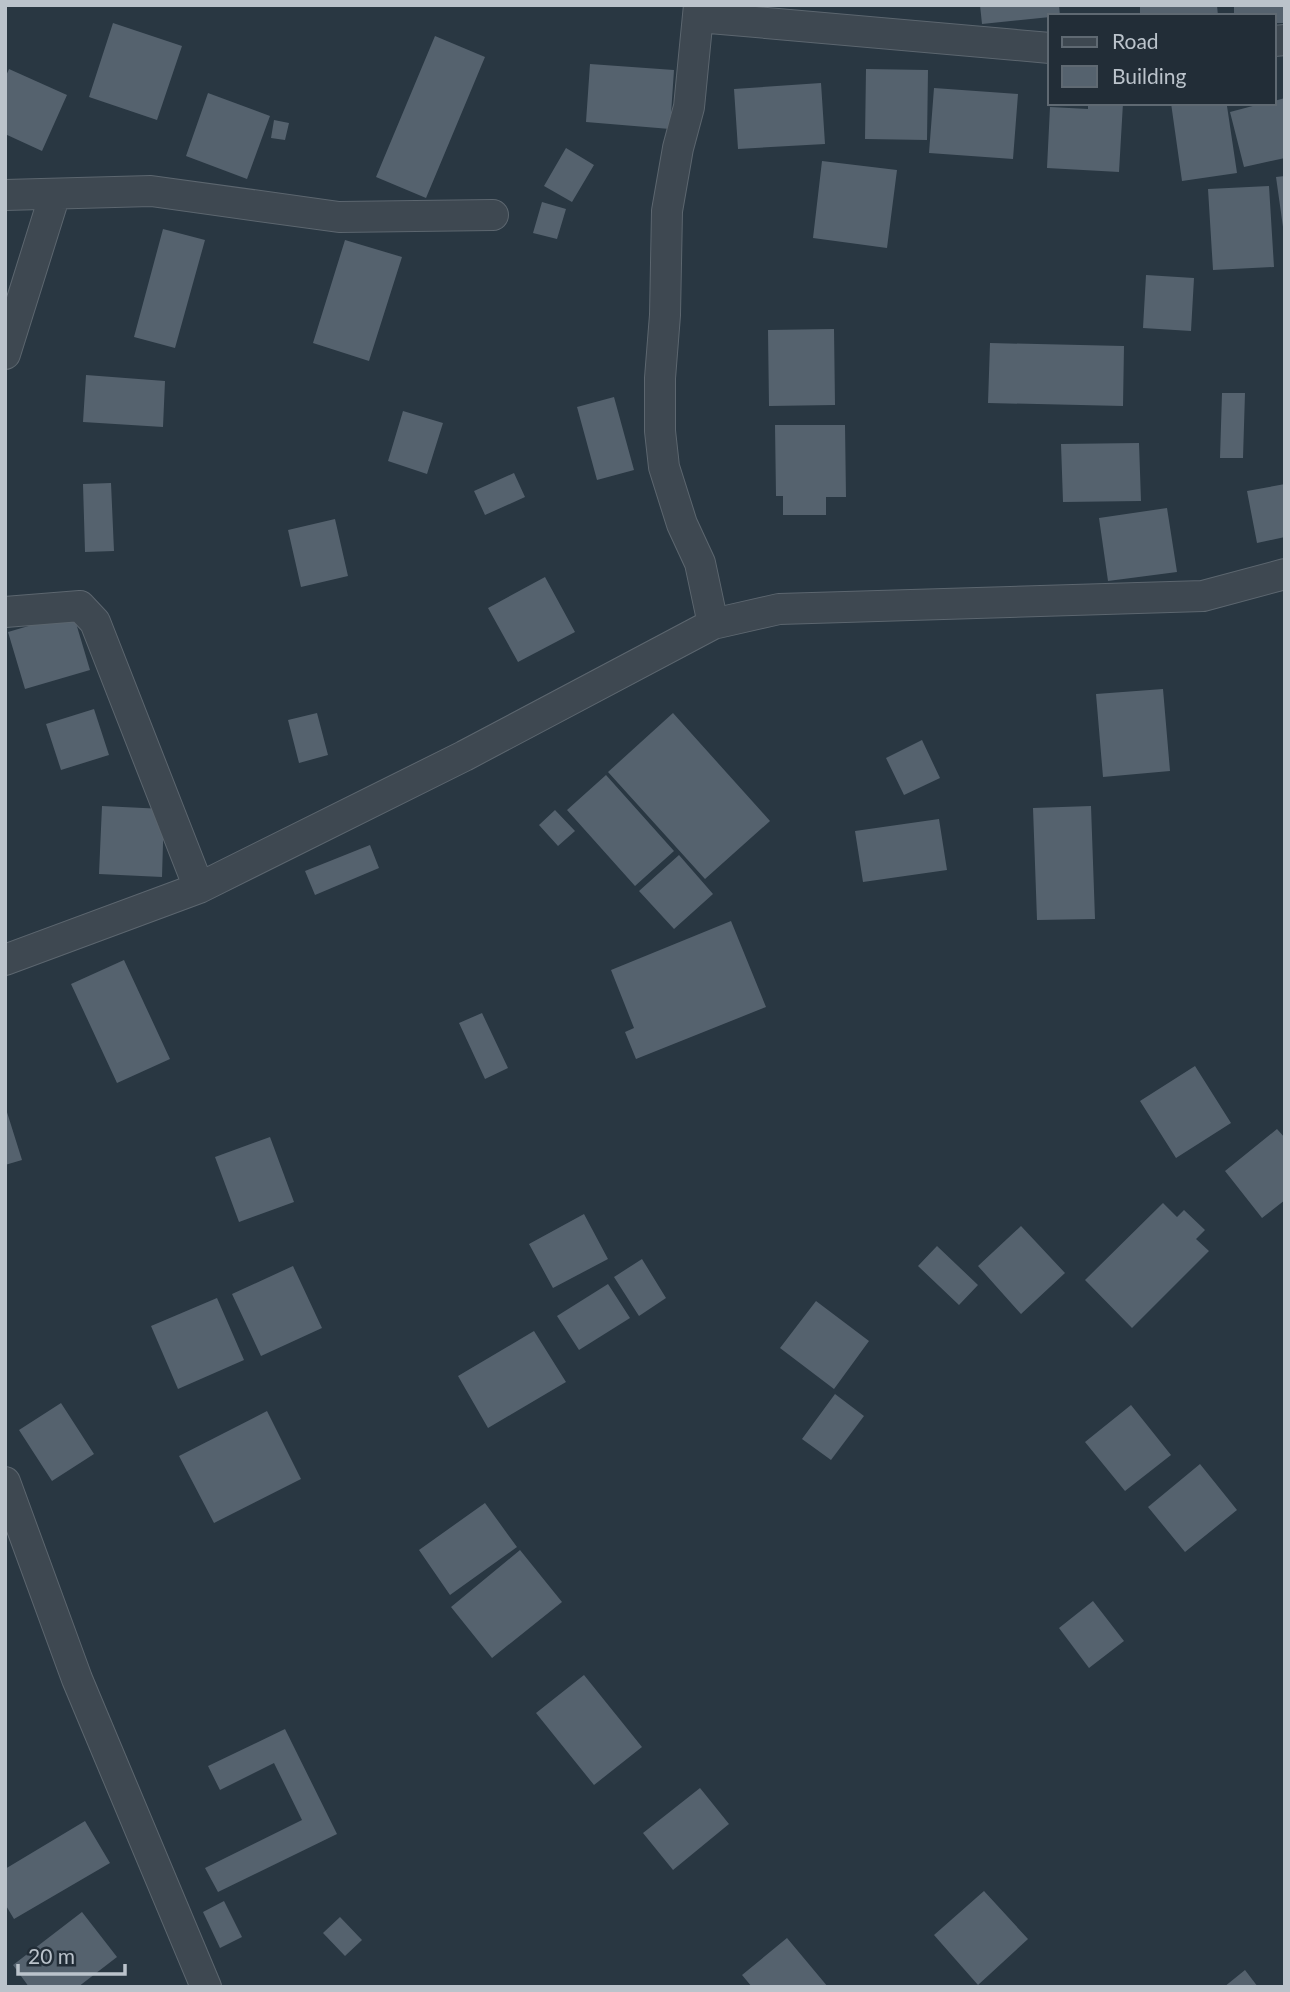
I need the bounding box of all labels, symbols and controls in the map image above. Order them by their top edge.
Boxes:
legend [1048,14,1276,105]
text: Road [1112,28,1159,53]
text: Building [1112,63,1187,88]
scale bar [18,1932,124,1976]
text: 20 m [28,1943,75,1968]

